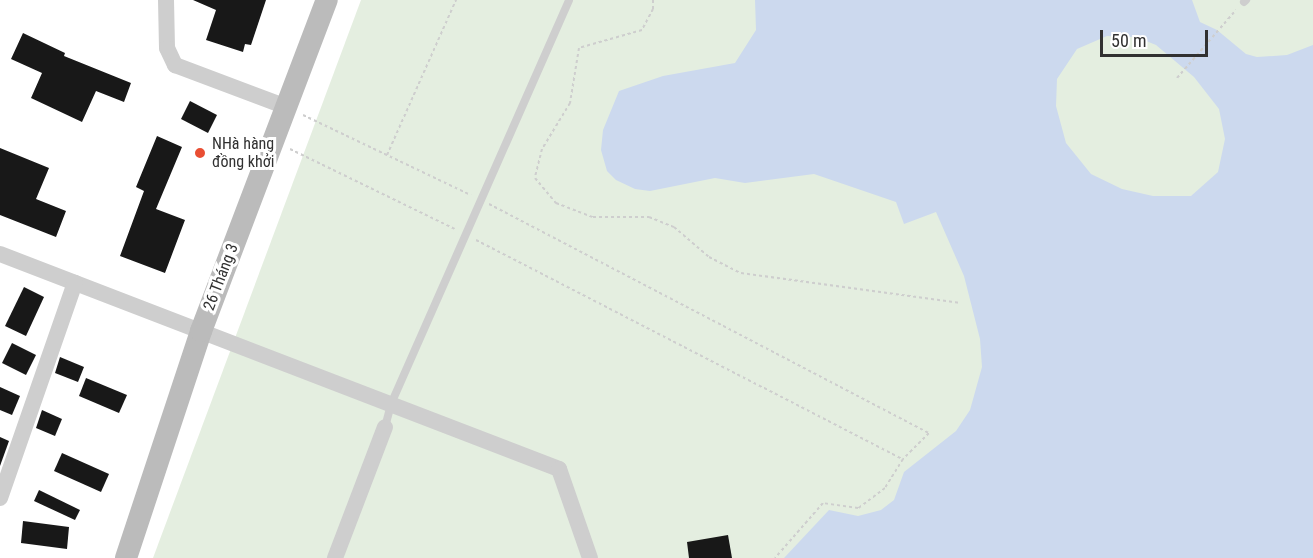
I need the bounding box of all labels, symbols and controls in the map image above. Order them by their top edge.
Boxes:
scale bar [1103,18,1211,56]
text: 50 m [1111,30,1146,51]
place label: NHà hàng đồng khởi [212,134,274,172]
marker: NHà hàng đồng khởi [193,146,207,160]
street label: 26 Tháng 3 [199,241,243,313]

